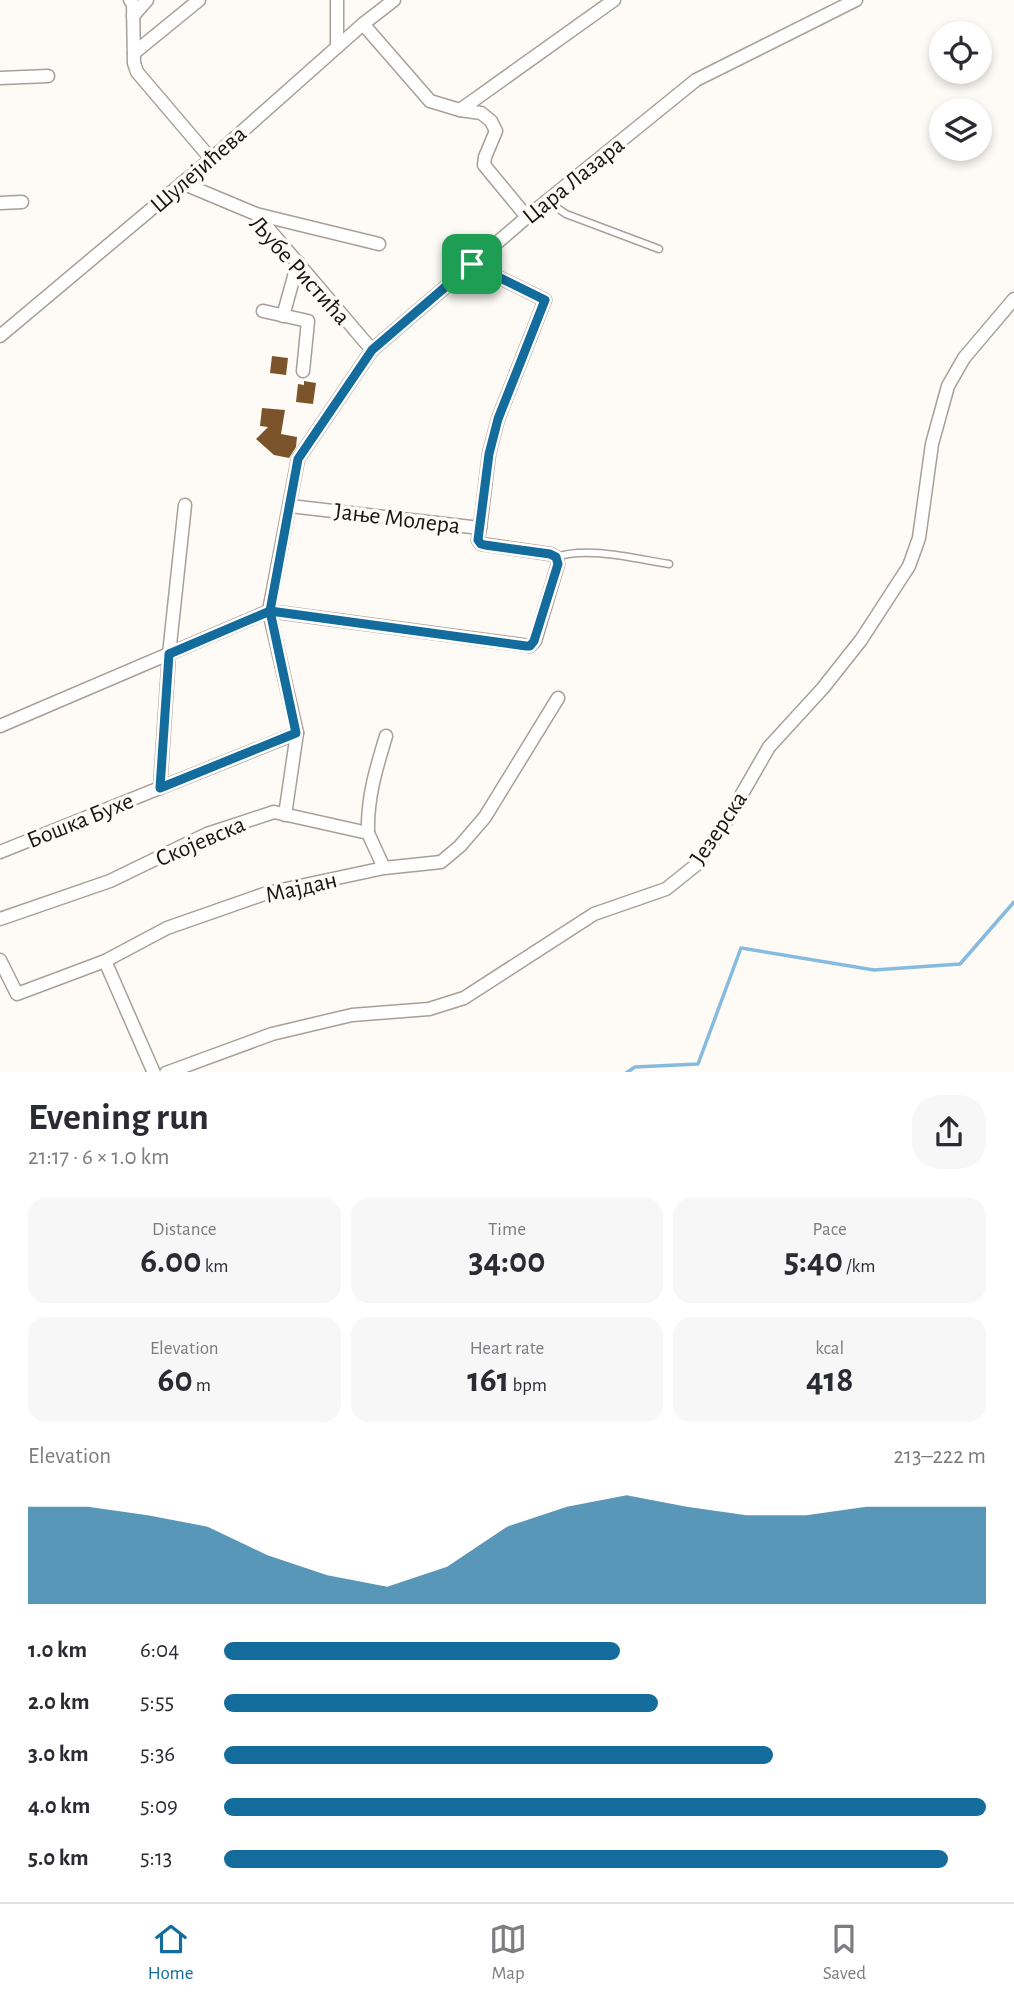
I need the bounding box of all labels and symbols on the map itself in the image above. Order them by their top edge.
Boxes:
street label: Шулејићева [146,122,251,218]
street label: Цара Лазара [518,133,629,229]
street label: Љубе Ристића [244,212,354,330]
pin [442,234,502,294]
street label: Јање Молера [332,499,461,539]
street label: Језерска [686,787,752,870]
street label: Бошка Бухе [24,789,137,853]
street label: Скојевска [152,812,249,872]
street label: Мајдан [263,868,339,908]

